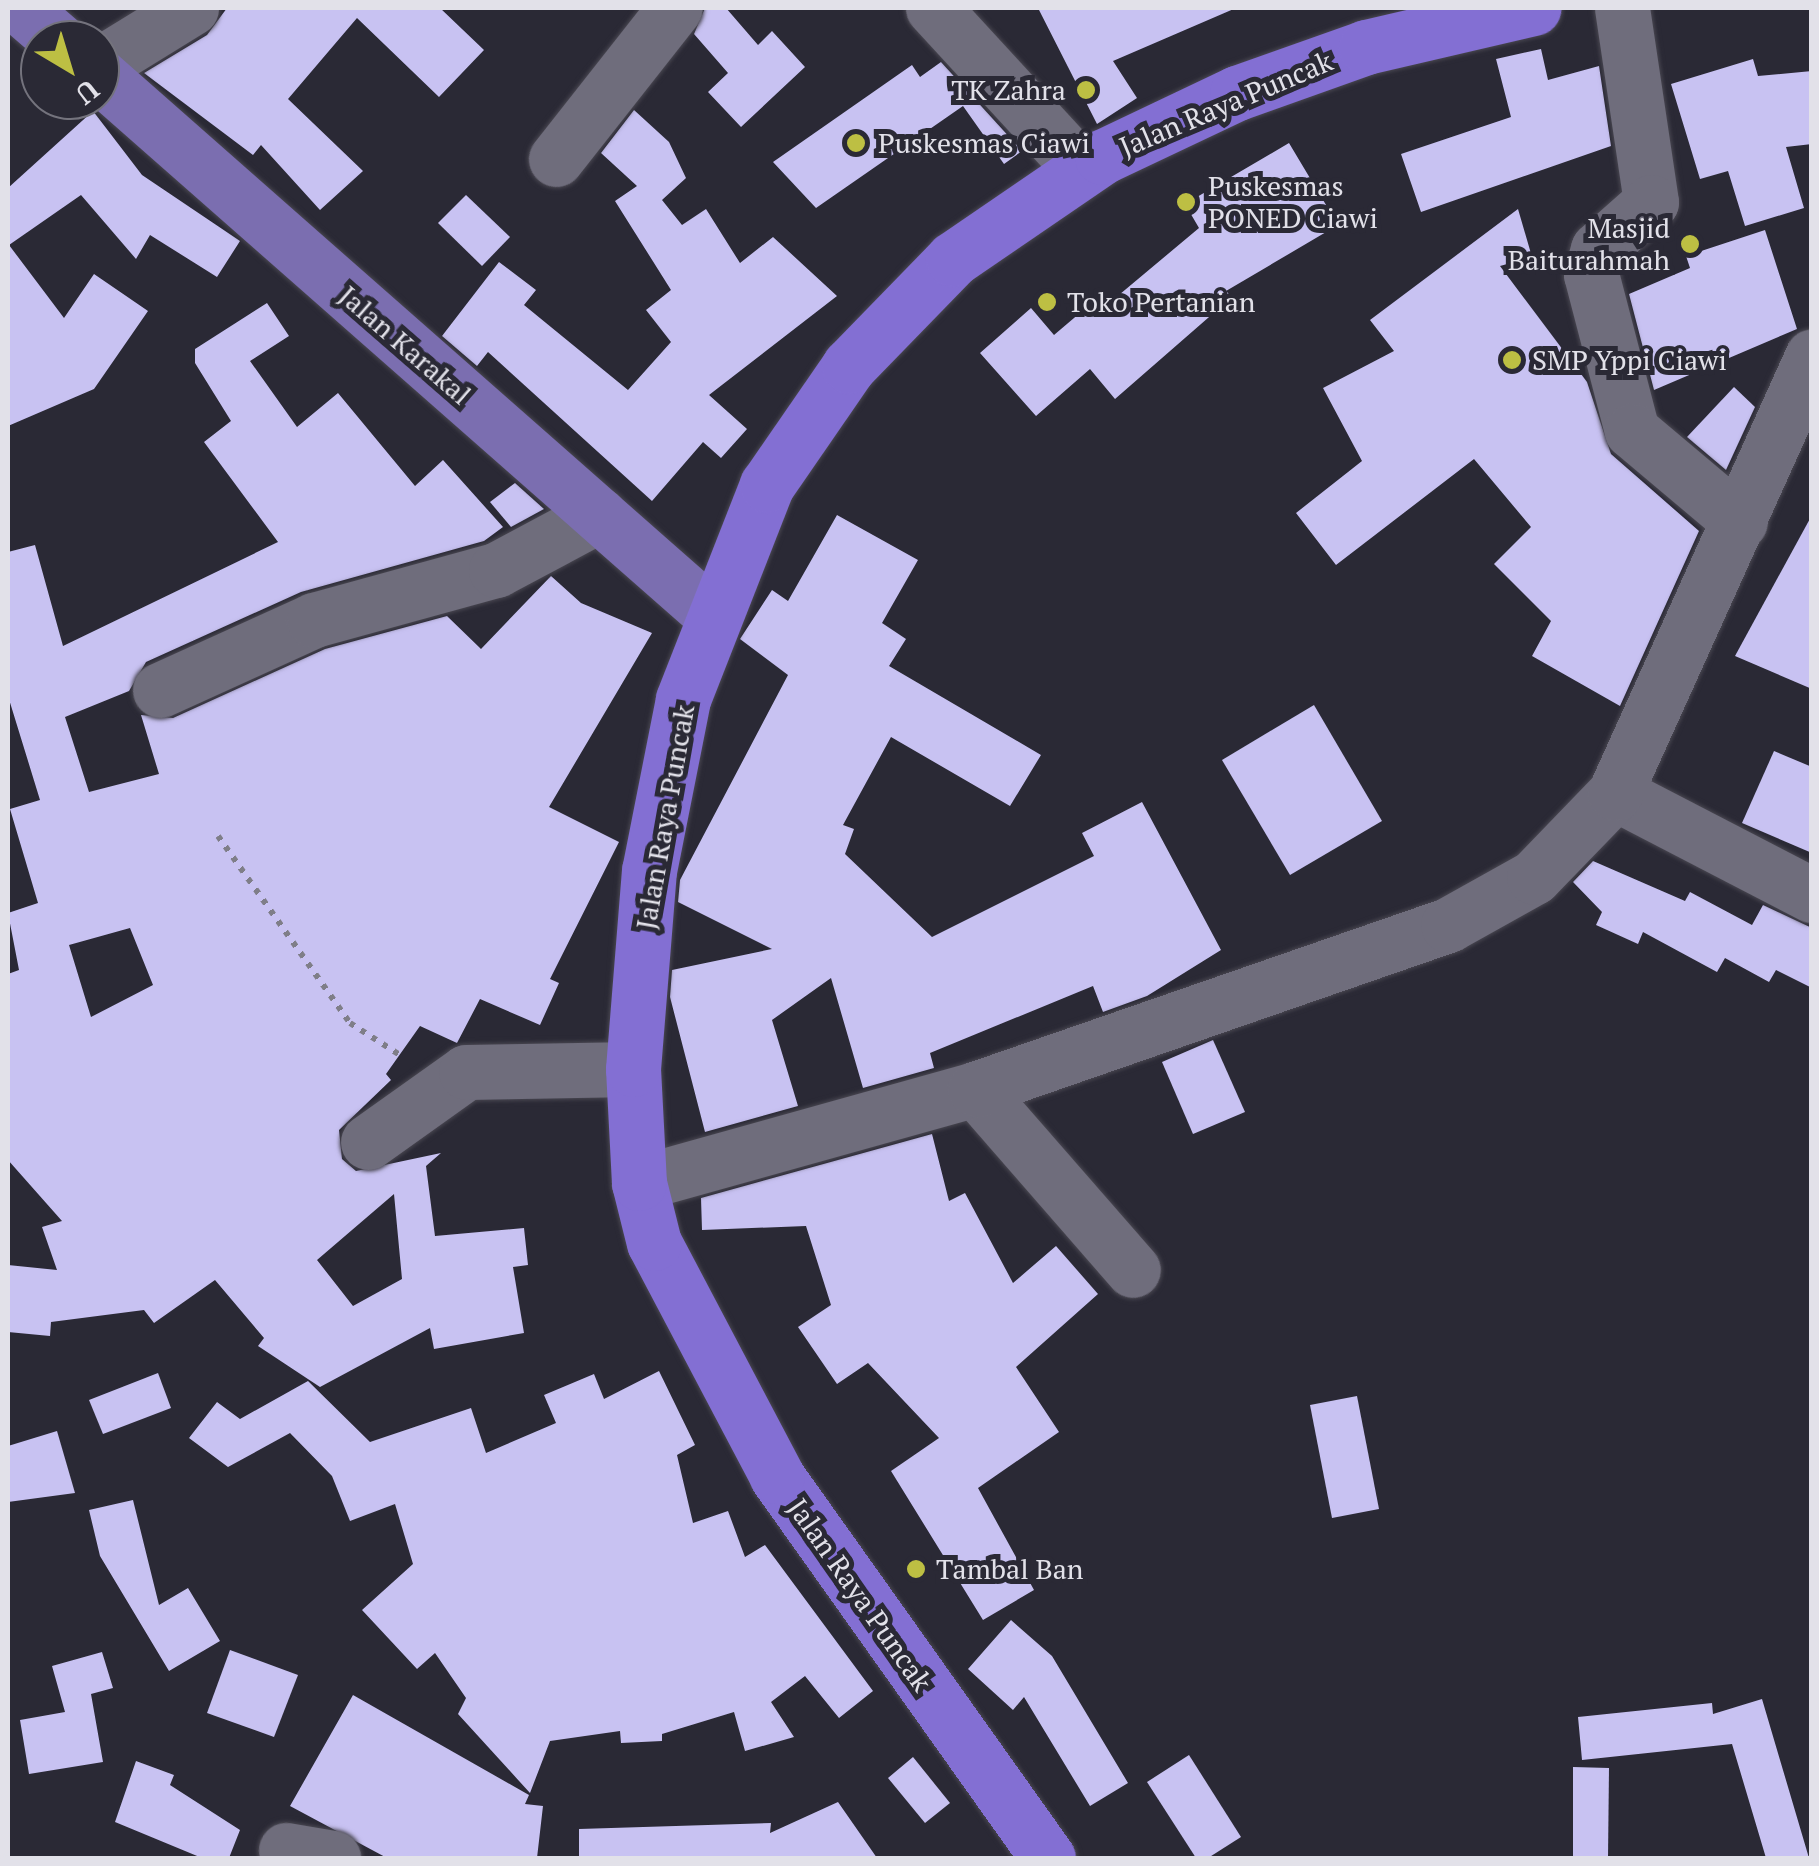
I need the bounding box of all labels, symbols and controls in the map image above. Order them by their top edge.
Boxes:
north arrow [20,20,120,120]
street label: Jalan Raya Puncak [1115,44,1337,164]
text: U [68,72,107,113]
place label: TK Zahra [951,73,1066,107]
marker: TK Zahra [1075,79,1097,101]
place label: Puskesmas Ciawi [878,126,1090,160]
marker: Puskesmas Ciawi [843,130,869,156]
place label: Puskesmas PONED Ciawi [1208,169,1378,235]
marker: Puskesmas PONED Ciawi [1173,189,1199,215]
place label: Masjid Baiturahmah [1508,211,1670,277]
marker: Masjid Baiturahmah [1679,233,1701,255]
street label: Jalan Karakal [332,279,478,411]
place label: Toko Pertanian [1067,285,1255,319]
marker: Toko Pertanian [1036,291,1058,313]
place label: SMP Yppi Ciawi [1532,343,1727,377]
marker: SMP Yppi Ciawi [1501,349,1523,371]
street label: Jalan Raya Puncak [629,702,701,932]
street label: Jalan Raya Puncak [781,1492,939,1698]
place label: Tambal Ban [936,1552,1083,1586]
marker: Tambal Ban [905,1558,927,1580]

